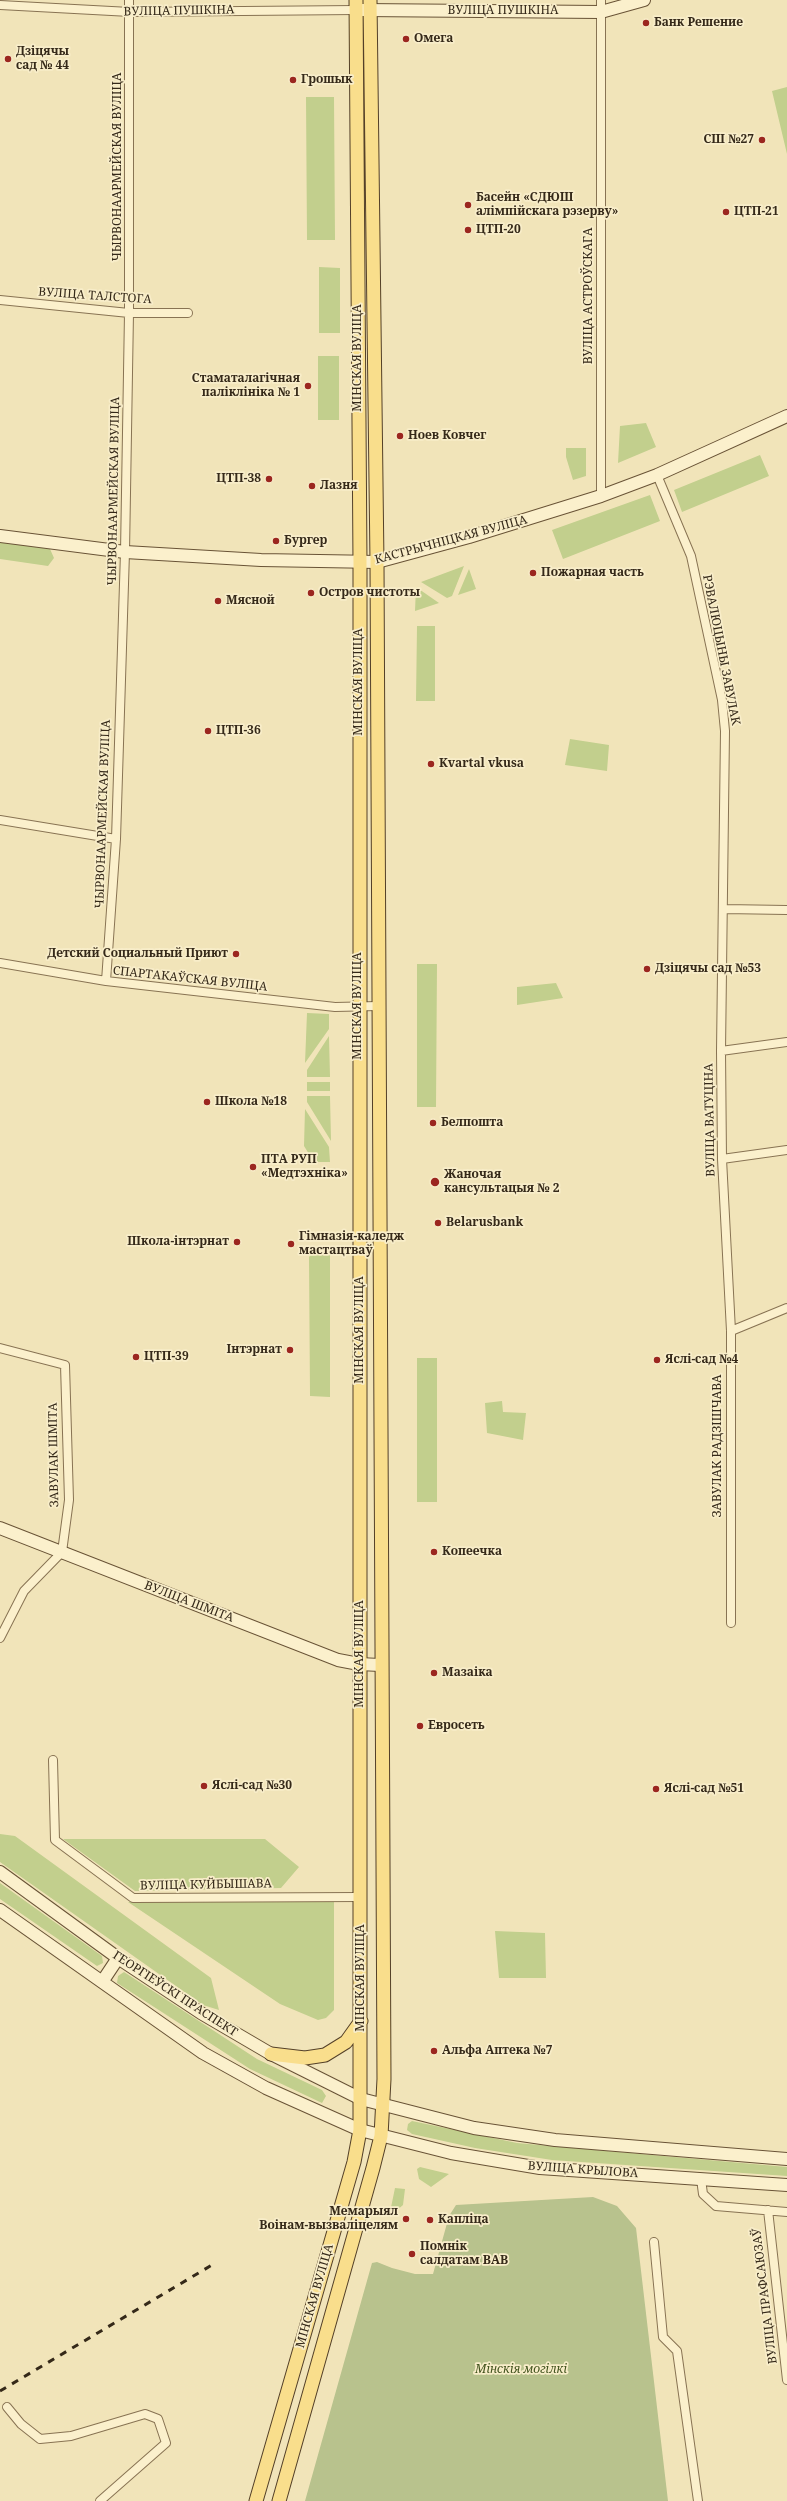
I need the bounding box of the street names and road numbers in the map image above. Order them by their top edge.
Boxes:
street label: ВУЛІЦА ПУШКІНА [123,3,235,19]
street label: ВУЛІЦА ПУШКІНА [448,4,558,18]
street label: ЧЫРВОНААРМЕЙСКАЯ ВУЛІЦА [111,73,125,261]
street label: ВУЛІЦА АСТРОЎСКАГА [582,228,596,364]
street label: ВУЛІЦА ТАЛСТОГА [38,285,152,307]
street label: МІНСКАЯ ВУЛІЦА [351,304,365,412]
street label: ЧЫРВОНААРМЕЙСКАЯ ВУЛІЦА [105,397,123,585]
street label: КАСТРЫЧНІЦКАЯ ВУЛІЦА [373,513,529,567]
street label: РЭВАЛЮЦЫНЫ ЗАВУЛАК [699,573,743,727]
street label: МІНСКАЯ ВУЛІЦА [352,628,366,736]
street label: ЧЫРВОНААРМЕЙСКАЯ ВУЛІЦА [93,719,113,909]
street label: МІНСКАЯ ВУЛІЦА [351,952,365,1060]
street label: СПАРТАКАЎСКАЯ ВУЛІЦА [112,964,268,994]
street label: ВУЛІЦА ВАТУЦІНА [702,1063,718,1177]
street label: МІНСКАЯ ВУЛІЦА [353,1276,367,1384]
street label: ЗАВУЛАК РАДЗІШЧАВА [711,1374,725,1518]
street label: ЗАВУЛАК ШМІТА [46,1402,62,1508]
street label: ВУЛІЦА ШМІТА [142,1578,236,1626]
street label: МІНСКАЯ ВУЛІЦА [353,1600,367,1708]
street label: ВУЛІЦА КУЙБЫШАВА [140,1877,272,1893]
street label: МІНСКАЯ ВУЛІЦА [354,1924,368,2032]
street label: ГЕОРГІЕЎСКІ ПРАСПЕКТ [110,1948,240,2040]
street label: ВУЛІЦА КРЫЛОВА [527,2159,639,2181]
street label: ВУЛІЦА ПРАФСАЮЗАЎ [750,2227,780,2365]
street label: МІНСКАЯ ВУЛІЦА [293,2242,337,2350]

